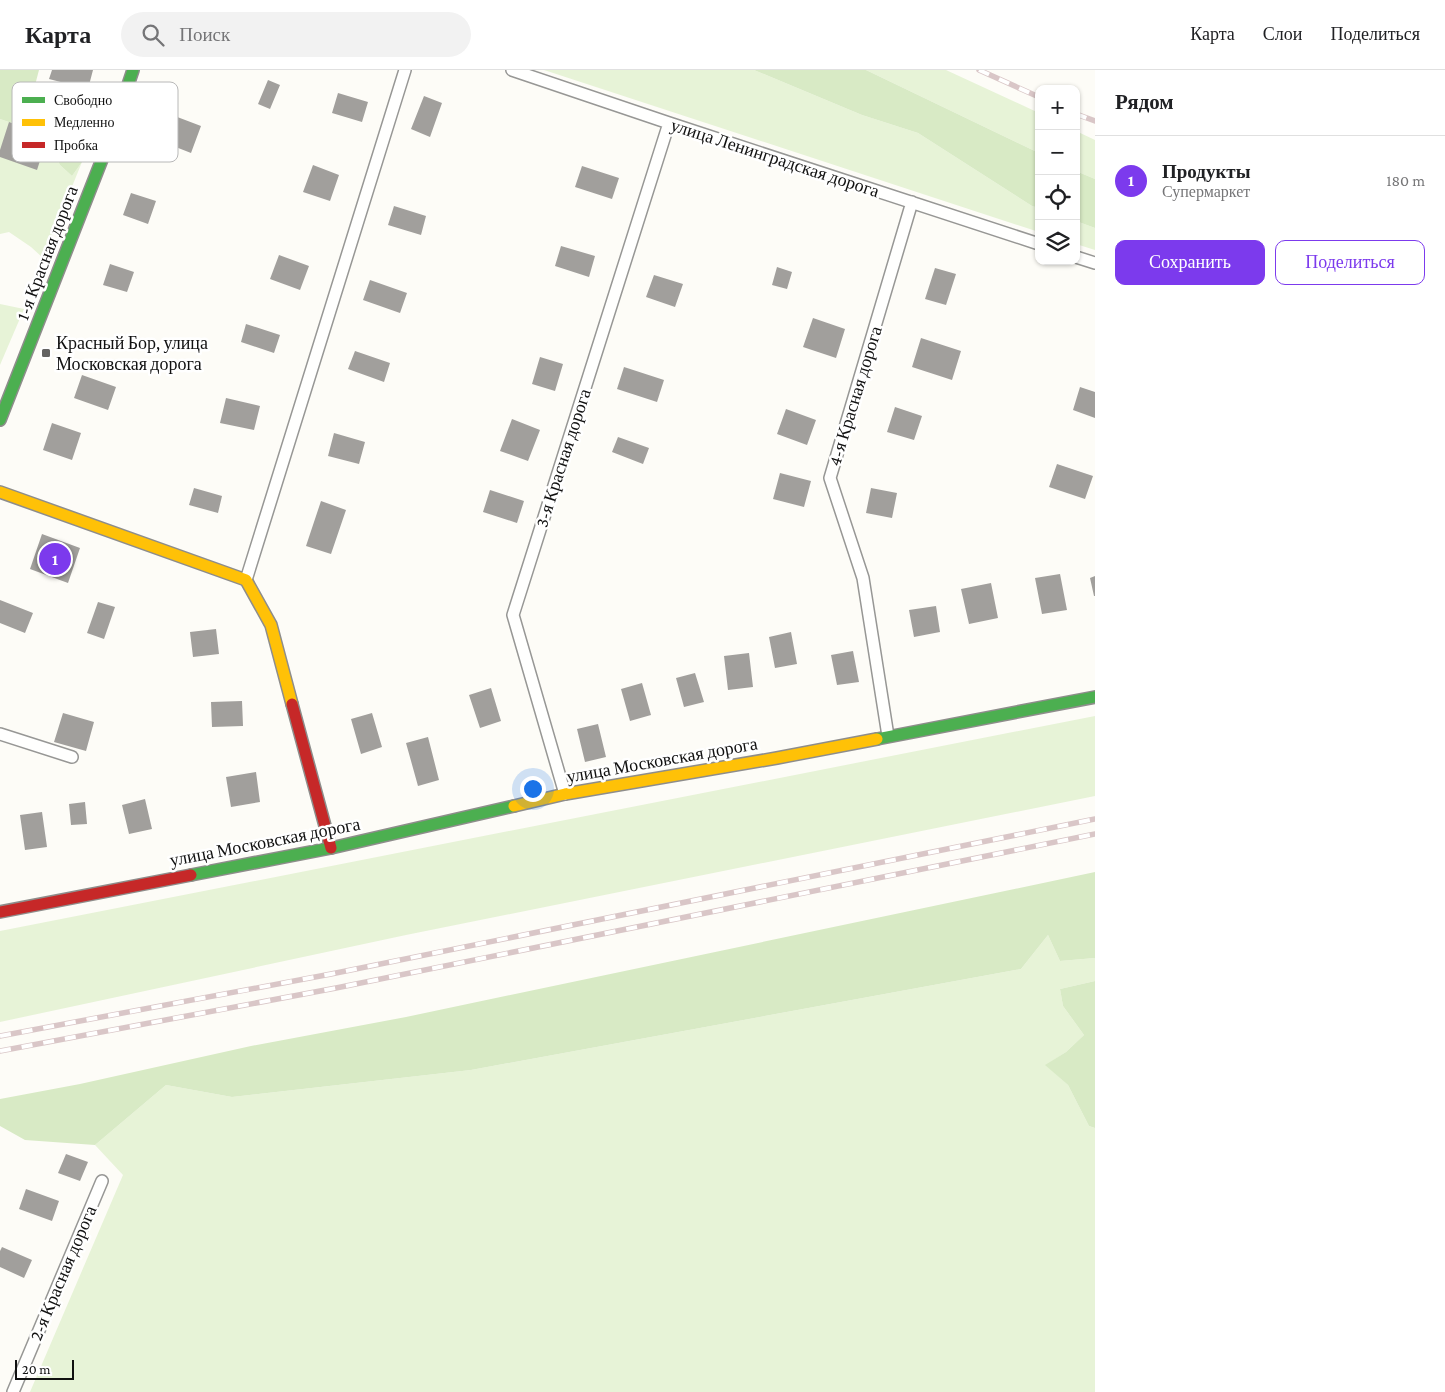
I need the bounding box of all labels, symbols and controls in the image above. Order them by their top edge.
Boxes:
search box [121,12,471,57]
text: Карта [25,21,91,48]
icon: search [139,21,167,49]
text: Поиск [179,24,230,45]
text: Карта [1190,24,1235,44]
text: Слои [1263,24,1302,44]
text: Поделиться [1330,24,1420,44]
legend [12,82,178,162]
map controls [1035,85,1080,265]
button: + [1035,85,1080,130]
text: Рядом [1115,90,1174,114]
text: Свободно [54,92,112,108]
text: Медленно [54,114,115,130]
street label: улица Ленинградская дорога [668,115,882,201]
button: − [1035,130,1080,175]
text: Пробка [54,137,99,153]
text: Продукты [1162,161,1251,182]
text: 1 [1128,172,1134,189]
text: 180 m [1386,172,1425,189]
button: locate [1035,175,1080,220]
street label: 1-я Красная дорога [12,183,82,323]
text: Супермаркет [1162,183,1250,200]
button: layers [1035,220,1080,265]
button: Сохранить [1115,240,1265,285]
button: Поделиться [1275,240,1425,285]
street label: 4-я Красная дорога [824,324,886,468]
place label: Красный Бор, улица Московская дорога [56,333,208,374]
marker: Красный Бор, улица Московская дорога [40,347,52,359]
street label: 3-я Красная дорога [531,386,595,530]
pin: 1 [39,540,71,578]
street label: улица Московская дорога [565,733,759,787]
your location [520,776,546,802]
street label: улица Московская дорога [168,814,362,870]
street label: 2-я Красная дорога [26,1203,100,1343]
scale bar [15,1357,74,1380]
text: 20 m [22,1361,50,1377]

